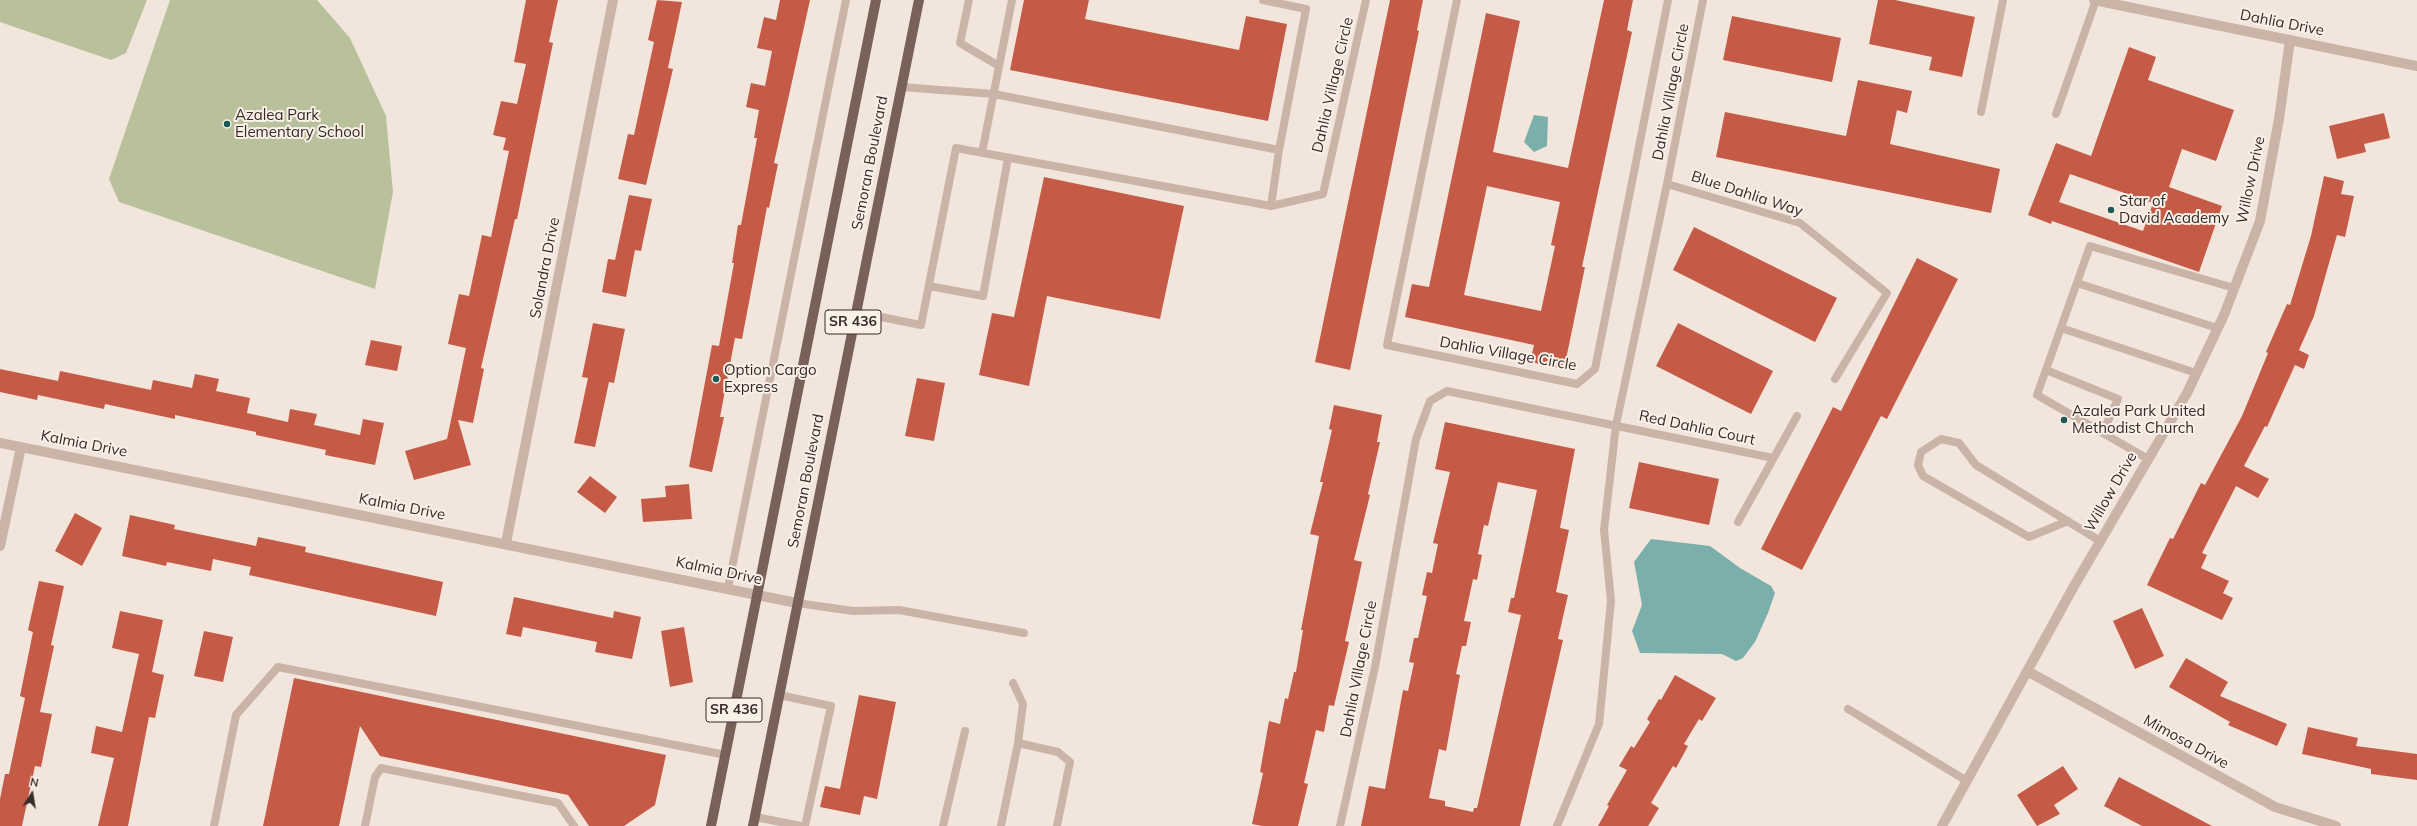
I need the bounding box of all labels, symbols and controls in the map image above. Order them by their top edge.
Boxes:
street label: Dahlia Drive [2238,6,2326,40]
street label: Dahlia Village Circle [1309,15,1357,155]
street label: Dahlia Village Circle [1649,22,1693,162]
street label: Semoran Boulevard [848,94,892,232]
place label: Azalea Park Elementary School [235,106,364,141]
marker: Azalea Park Elementary School [222,119,232,129]
street label: Willow Drive [2233,135,2269,225]
street label: Blue Dahlia Way [1689,167,1805,221]
place label: Star of David Academy [2119,192,2229,227]
marker: Star of David Academy [2106,205,2116,215]
street label: Solandra Drive [526,216,564,320]
road number: SR 436 [825,310,881,334]
street label: Dahlia Village Circle [1438,333,1578,375]
place label: Option Cargo Express [724,361,817,396]
marker: Option Cargo Express [711,374,721,384]
place label: Azalea Park United Methodist Church [2072,402,2206,437]
street label: Red Dahlia Court [1637,407,1757,449]
street label: Semoran Boulevard [784,412,828,550]
marker: Azalea Park United Methodist Church [2059,415,2069,425]
street label: Kalmia Drive [39,427,129,461]
street label: Willow Drive [2081,449,2141,535]
street label: Kalmia Drive [357,490,447,524]
street label: Kalmia Drive [674,553,764,589]
street label: Dahlia Village Circle [1337,599,1381,739]
road number: SR 436 [706,698,762,722]
street label: Mimosa Drive [2140,711,2232,773]
north arrow [12,774,52,814]
text: N [29,775,40,790]

